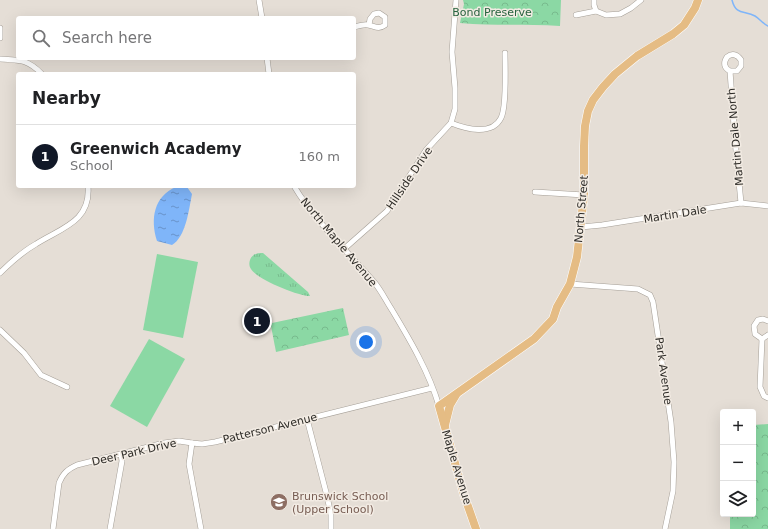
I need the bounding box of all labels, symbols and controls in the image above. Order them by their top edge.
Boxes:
park label: Bond Preserve [452,6,532,19]
search box [16,16,356,60]
icon: search [30,27,52,49]
text: Search here [62,29,152,47]
text: Nearby [32,88,101,108]
street label: Martin Dale North [725,88,746,186]
text: Greenwich Academy [70,140,241,158]
street label: Hillside Drive [384,144,435,212]
text: 1 [40,149,50,164]
text: 160 m [298,149,340,164]
text: School [70,158,113,173]
street label: North Street [572,174,591,243]
street label: North Maple Avenue [298,195,380,289]
street label: Martin Dale [643,203,708,226]
pin: 1 [244,306,270,336]
your location [356,332,376,352]
street label: Park Avenue [652,336,675,406]
map controls [720,409,756,517]
button: + [720,409,756,445]
street label: Patterson Avenue [222,410,319,446]
street label: Maple Avenue [439,428,474,506]
street label: Deer Park Drive [90,436,178,469]
button: − [720,445,756,481]
button: layers [720,481,756,517]
place label: Brunswick School (Upper School) [292,490,388,516]
school or university icon: Brunswick School (Upper School) [269,492,289,512]

